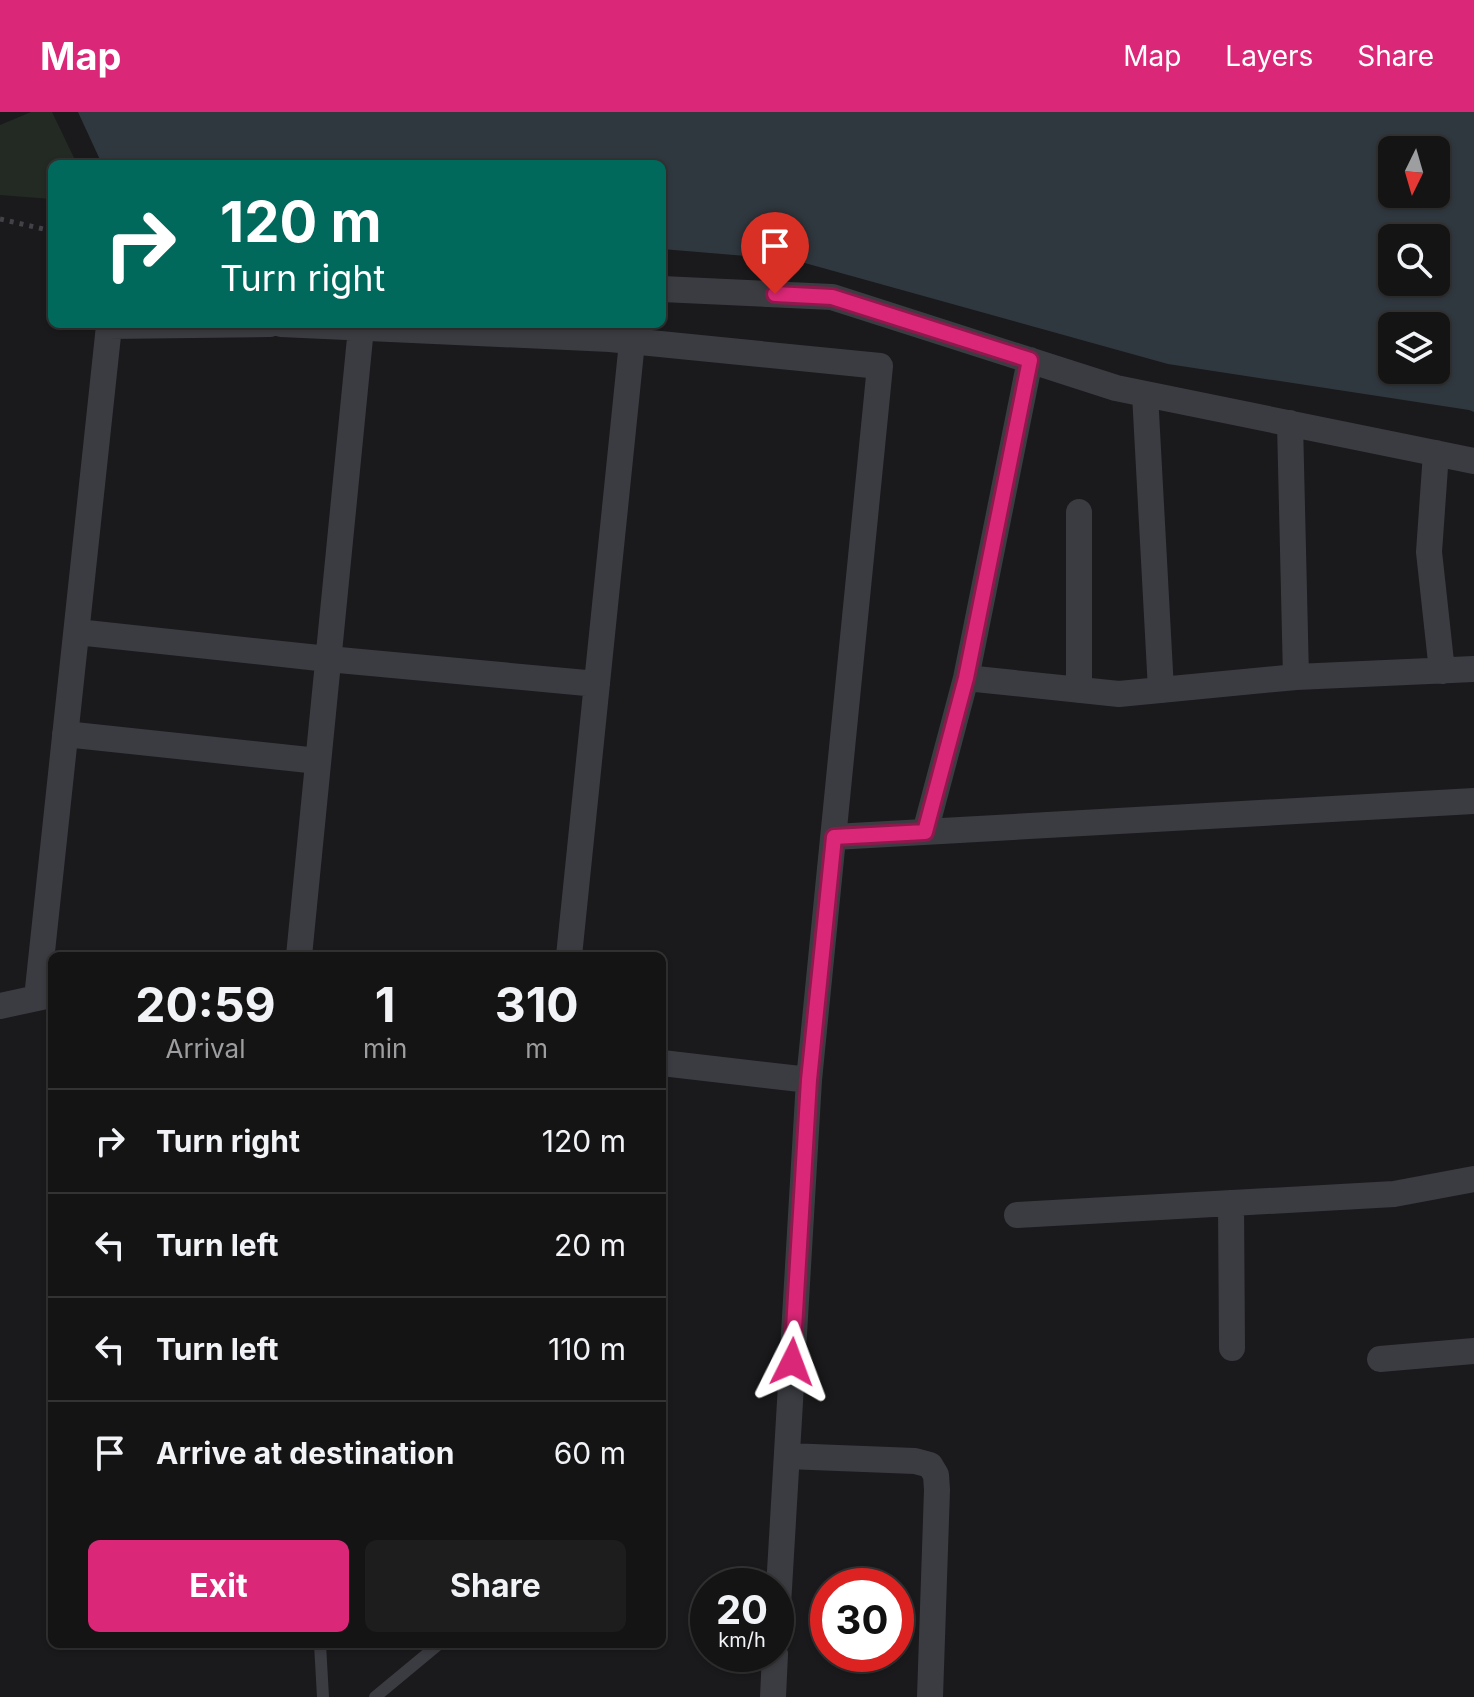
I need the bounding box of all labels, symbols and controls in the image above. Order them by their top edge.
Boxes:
text: Map [40,33,121,79]
text: Map [1123,39,1181,73]
text: Layers [1225,39,1313,73]
text: Share [1357,39,1434,73]
north arrow [1378,136,1450,208]
map controls [1378,136,1450,384]
text: 120 m [220,188,382,256]
icon: right [88,192,192,296]
pin [741,212,809,294]
icon: arrive [753,224,797,268]
button: search [1378,224,1450,296]
text: Turn right [220,256,385,300]
button: layers [1378,312,1450,384]
text: 20:59 [135,975,276,1034]
text: 1 [375,975,396,1034]
text: 310 [495,975,579,1034]
text: Arrival [165,1033,246,1064]
text: min [363,1033,407,1064]
text: m [525,1033,548,1064]
icon: right [88,1119,132,1163]
text: Turn right [156,1123,300,1159]
text: 120 m [542,1123,626,1159]
icon: left [88,1223,132,1267]
text: Turn left [156,1227,278,1263]
text: 20 m [554,1227,626,1263]
position arrow [750,1320,834,1404]
icon: left [88,1327,132,1371]
text: Turn left [156,1331,278,1367]
text: 110 m [548,1331,626,1367]
icon: arrive [88,1431,132,1475]
text: Arrive at destination [156,1435,454,1471]
text: 60 m [554,1435,626,1471]
button: Exit [88,1540,349,1632]
button: Share [365,1540,626,1632]
speed limit sign: 30 [810,1568,914,1672]
text: 20 [716,1585,768,1634]
text: km/h [718,1628,766,1652]

